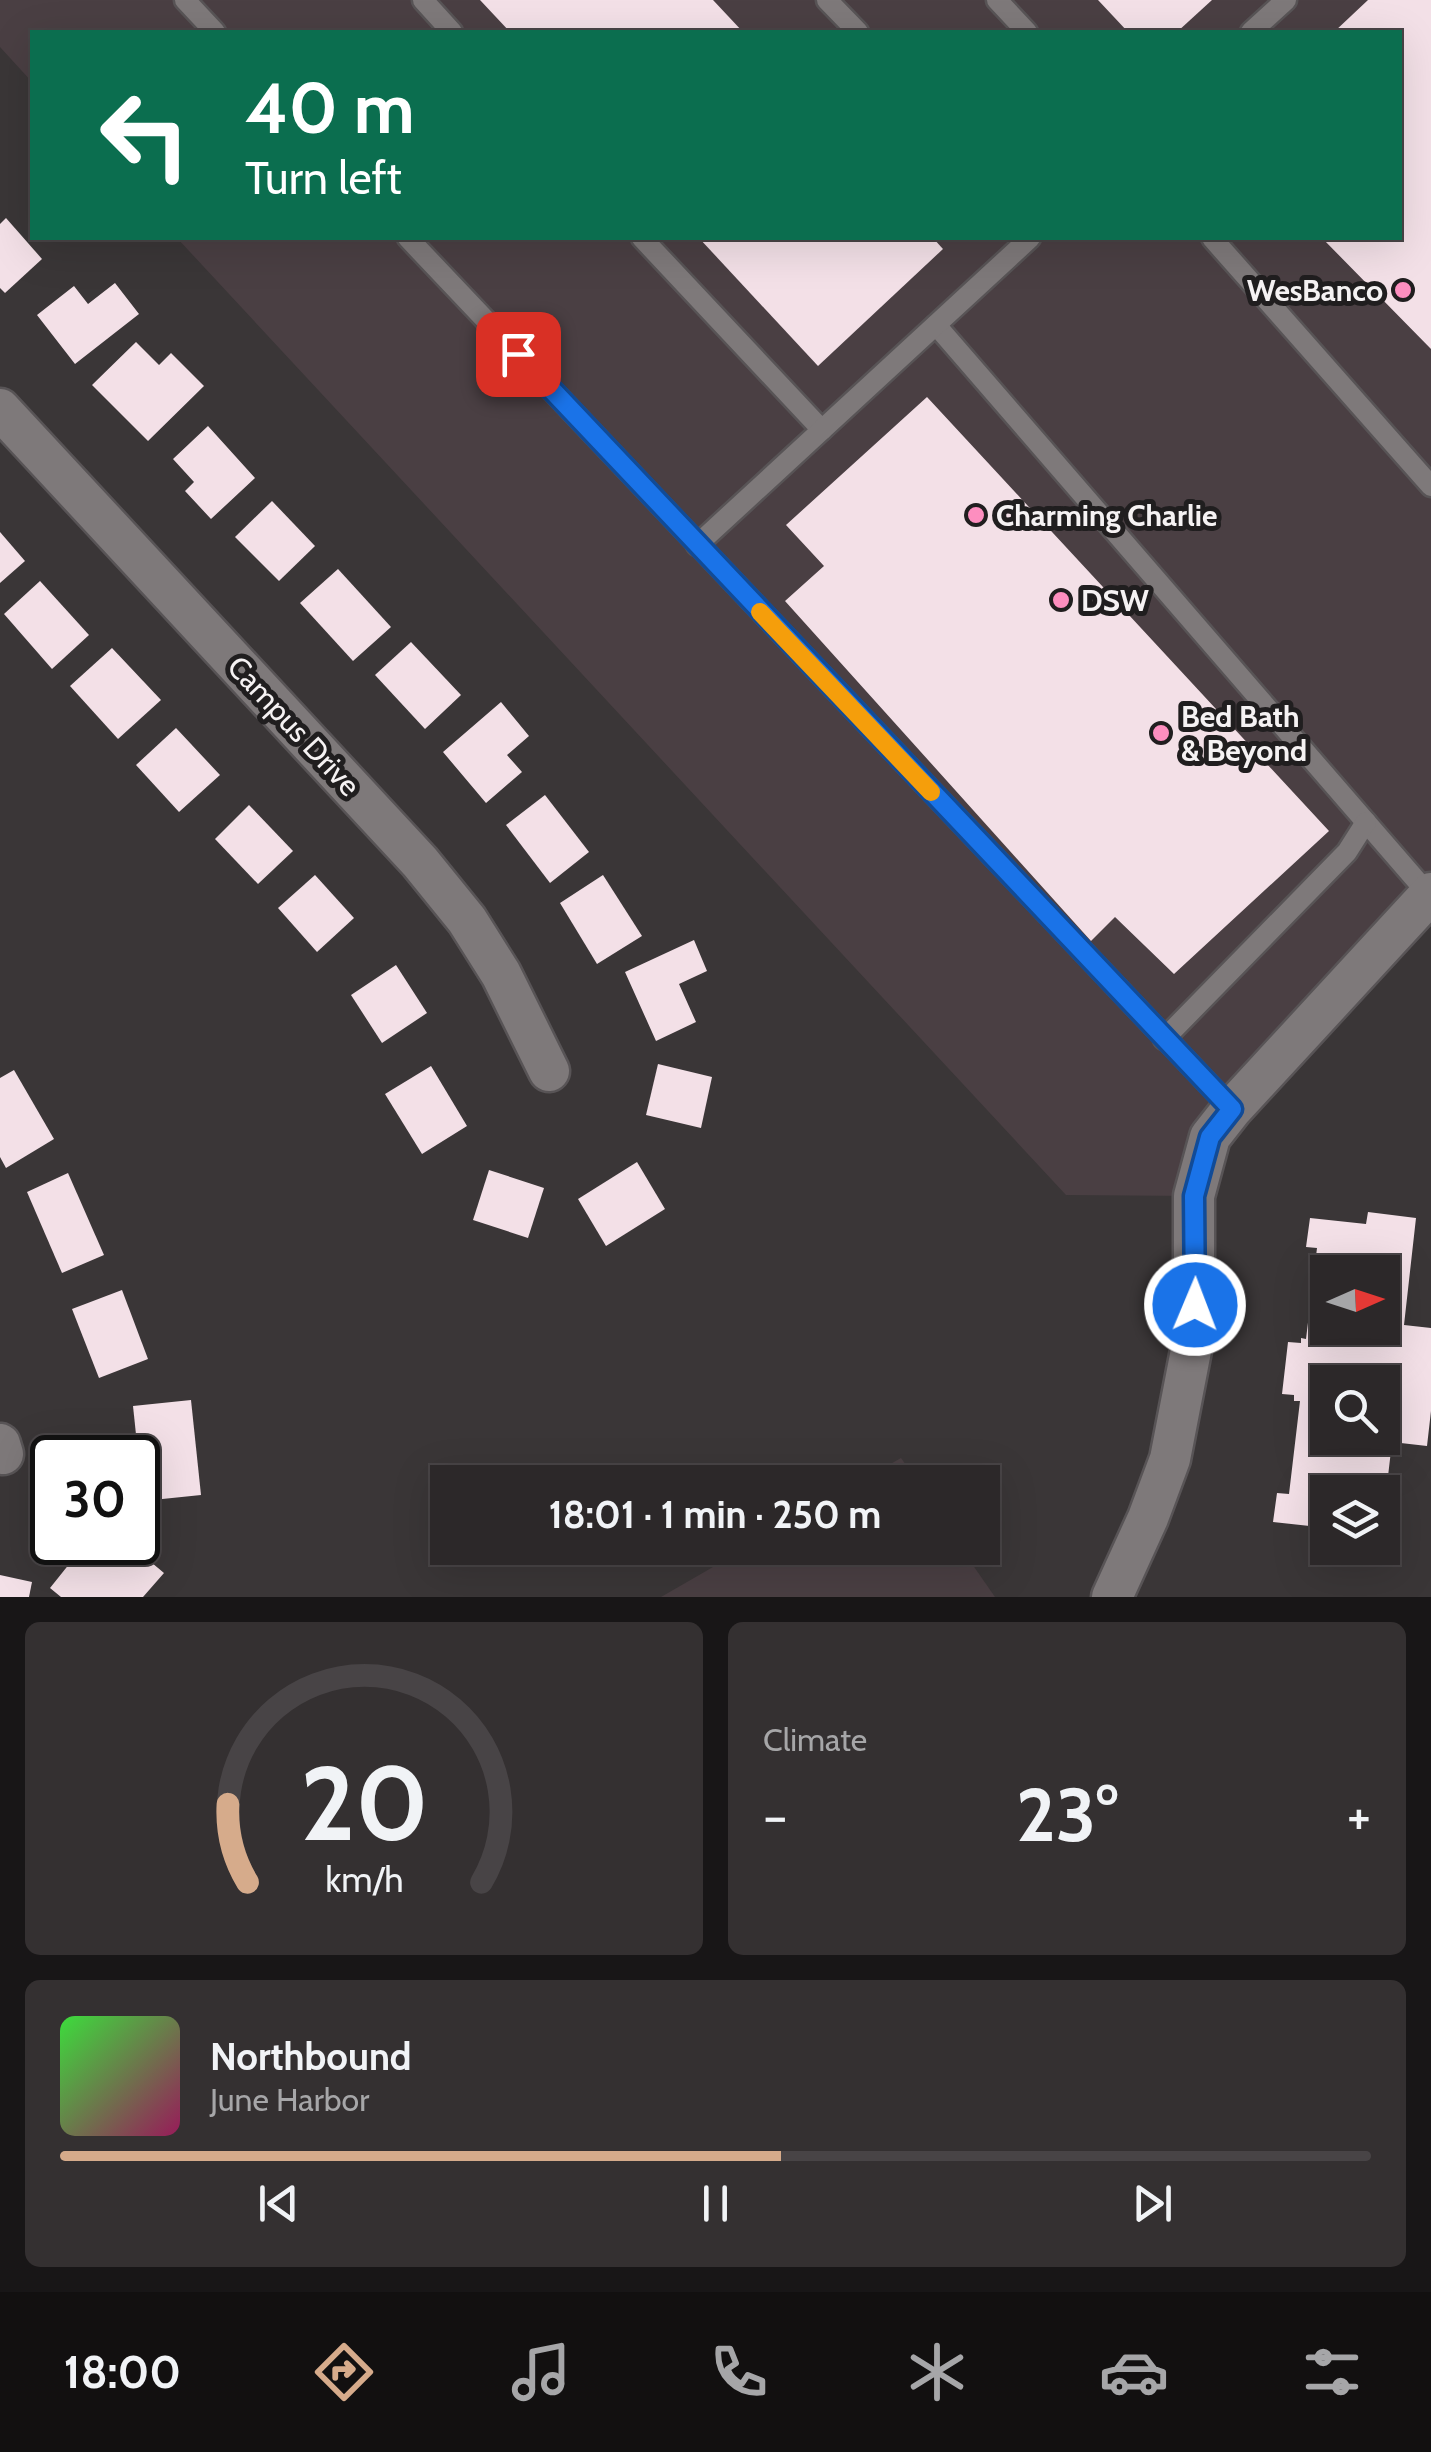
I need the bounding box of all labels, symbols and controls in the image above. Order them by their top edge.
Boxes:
text: 40 m [245,65,414,151]
icon: left [80,70,210,200]
text: Turn left [245,151,402,205]
place label: WesBanco [1247,272,1383,309]
marker: WesBanco [1392,279,1414,301]
pin [476,312,561,397]
icon: arrive [491,327,546,382]
place label: Charming Charlie [996,497,1217,534]
marker: Charming Charlie [965,504,987,526]
place label: DSW [1081,582,1149,619]
marker: DSW [1050,589,1072,611]
street label: Campus Drive [220,648,368,804]
place label: Bed Bath & Beyond [1181,698,1307,769]
marker: Bed Bath & Beyond [1150,722,1172,744]
position arrow [1143,1253,1247,1357]
north arrow [1310,1255,1400,1345]
map controls [1310,1255,1400,1565]
button: search [1310,1365,1400,1455]
speed limit sign: 30 [30,1435,160,1565]
button: layers [1310,1475,1400,1565]
text: 18:01 · 1 min · 250 m [549,1491,881,1538]
text: Climate [763,1720,867,1759]
text: 20 [300,1740,428,1866]
text: 23° [1016,1769,1118,1860]
text: − [763,1782,787,1849]
text: + [1347,1782,1371,1849]
text: km/h [325,1858,403,1901]
text: Northbound [210,2033,412,2080]
text: June Harbor [210,2080,369,2119]
icon: previous [251,2176,306,2231]
icon: pause [688,2176,743,2231]
icon: next [1125,2176,1180,2231]
icon: directions [309,2337,379,2407]
icon: music [506,2337,576,2407]
icon: phone [704,2337,774,2407]
icon: climate [902,2337,972,2407]
icon: car [1099,2337,1169,2407]
icon: filters [1297,2337,1367,2407]
text: 18:00 [64,2345,181,2399]

